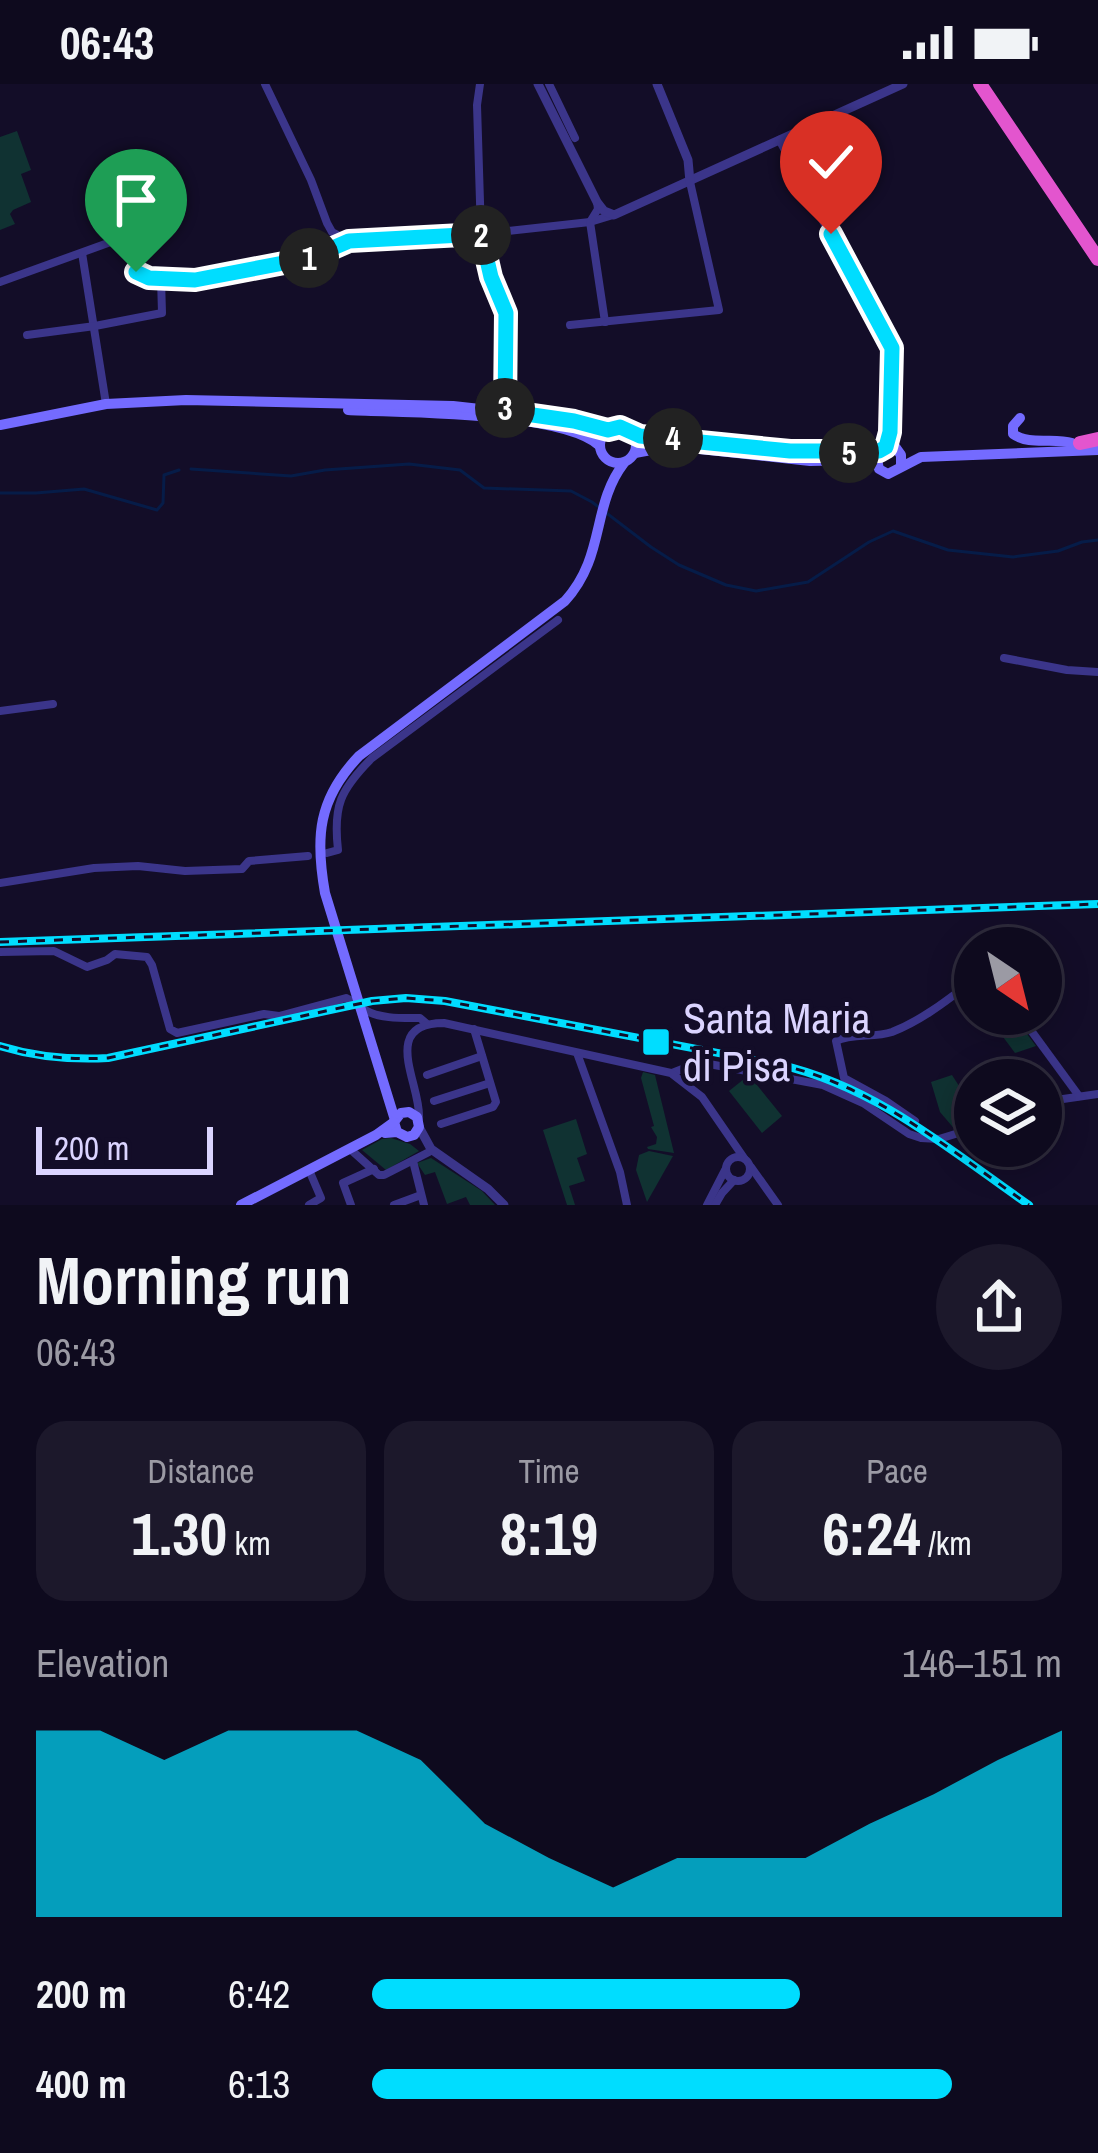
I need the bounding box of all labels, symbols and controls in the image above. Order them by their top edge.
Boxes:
text: 06:43 [60,12,154,73]
pin [780,111,882,234]
icon: check [798,129,864,195]
pin [85,149,187,272]
icon: arrive [103,167,169,233]
pin: 2 [451,205,511,265]
text: 2 [473,213,489,257]
pin: 1 [279,228,339,288]
text: 1 [301,236,317,280]
pin: 3 [475,378,535,438]
text: 3 [497,386,513,430]
pin: 4 [643,408,703,468]
text: 4 [665,416,681,460]
pin: 5 [819,423,879,483]
text: 5 [841,431,857,475]
north arrow [954,927,1062,1035]
map controls [954,927,1062,1167]
place label: Santa Maria di Pisa [683,990,871,1094]
marker: Santa Maria di Pisa [640,1026,672,1058]
button: layers [954,1059,1062,1167]
scale bar [36,1121,213,1174]
text: 200 m [54,1126,129,1170]
text: Morning run [36,1236,352,1325]
button: share [936,1244,1062,1370]
text: 06:43 [36,1326,116,1378]
text: Distance [148,1449,254,1493]
text: Time [518,1449,580,1493]
text: Pace [866,1449,928,1493]
text: 1.30 [131,1493,227,1574]
text: 8:19 [500,1493,598,1574]
text: 6:24 [822,1493,921,1574]
text: km [227,1521,271,1565]
text: /km [921,1521,972,1565]
text: Elevation [36,1637,169,1689]
text: 146–151 m [902,1637,1062,1689]
text: 200 m [36,1968,127,2020]
text: 6:42 [228,1968,290,2020]
text: 400 m [36,2058,127,2110]
text: 6:13 [228,2058,290,2110]

